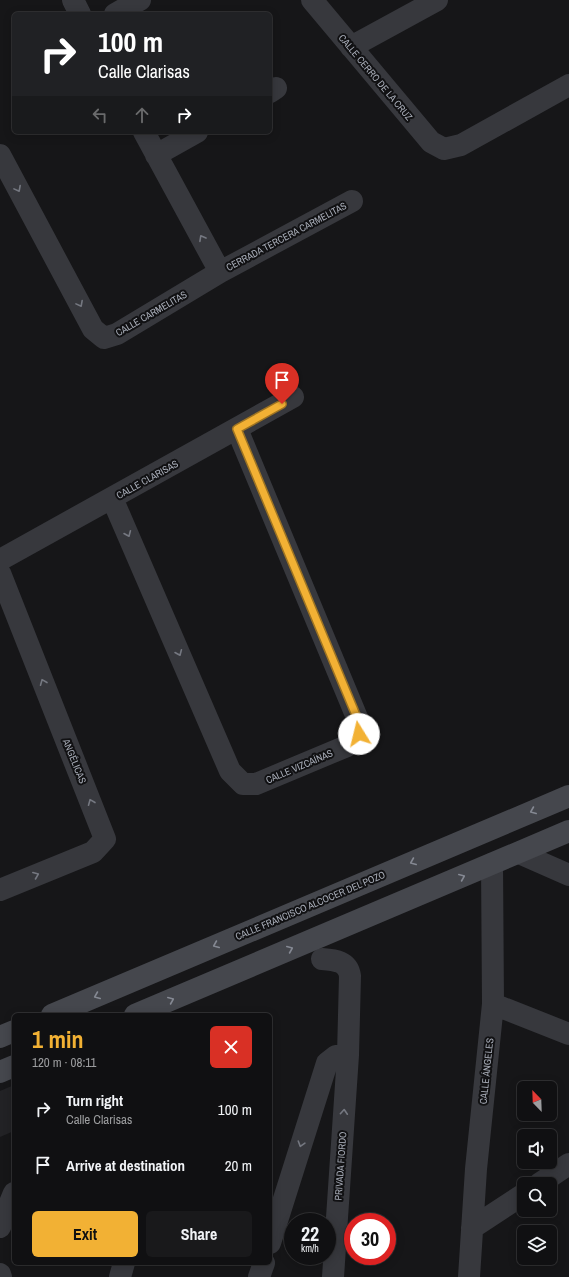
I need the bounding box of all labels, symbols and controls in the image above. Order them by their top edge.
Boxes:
text: 100 m [98,23,163,61]
icon: right [32,28,84,80]
street label: CALLE CERRO DE LA CRUZ [336,32,415,123]
text: Calle Clarisas [98,59,190,84]
icon: left [89,104,111,126]
icon: ahead [131,104,153,126]
icon: right [173,104,195,126]
one-way arrow [14,185,21,192]
street label: CERRADA TERCERA CARMELITAS [224,199,349,274]
one-way arrow [199,234,206,242]
street label: CALLE CARMELITAS [113,288,190,339]
one-way arrow [75,300,82,307]
pin [265,363,299,404]
icon: arrive [271,369,293,391]
street label: CALLE CLARISAS [114,457,181,502]
one-way arrow [123,529,131,537]
one-way arrow [175,650,183,657]
one-way arrow [40,678,48,686]
position arrow [338,713,380,755]
street label: ANGÉLICAS [59,736,90,786]
street label: CALLE VIZCAÍNAS [264,746,335,786]
one-way arrow [88,799,96,807]
one-way arrow [530,806,538,814]
one-way arrow [410,857,418,865]
street label: CALLE FRANCISCO ALCOCER DEL POZO [233,868,387,943]
one-way arrow [32,872,40,880]
one-way arrow [458,873,465,881]
one-way arrow [213,941,220,949]
one-way arrow [286,946,294,954]
one-way arrow [93,991,101,999]
one-way arrow [166,997,174,1005]
text: 1 min [32,1023,83,1055]
button: close [210,1026,252,1068]
street label: CALLE ÁNGELES [477,1037,496,1105]
text: 120 m · 08:11 [32,1054,96,1071]
north arrow [517,1081,557,1121]
map controls [517,1081,557,1265]
text: Turn right [66,1090,123,1111]
icon: right [32,1098,54,1120]
text: 100 m [218,1099,252,1120]
one-way arrow [339,1109,348,1115]
text: Calle Clarisas [66,1111,132,1128]
button: sound [517,1129,557,1169]
street label: PRIVADA FIORDO [332,1131,349,1201]
one-way arrow [297,1140,306,1147]
icon: arrive [32,1154,54,1176]
text: Arrive at destination [66,1155,185,1176]
text: 20 m [225,1155,252,1176]
button: search [517,1177,557,1217]
button: Exit [32,1211,138,1257]
button: Share [146,1211,252,1257]
speed limit sign: 30 [344,1213,396,1265]
text: 22 [301,1220,319,1247]
button: layers [517,1225,557,1265]
text: km/h [301,1242,319,1255]

